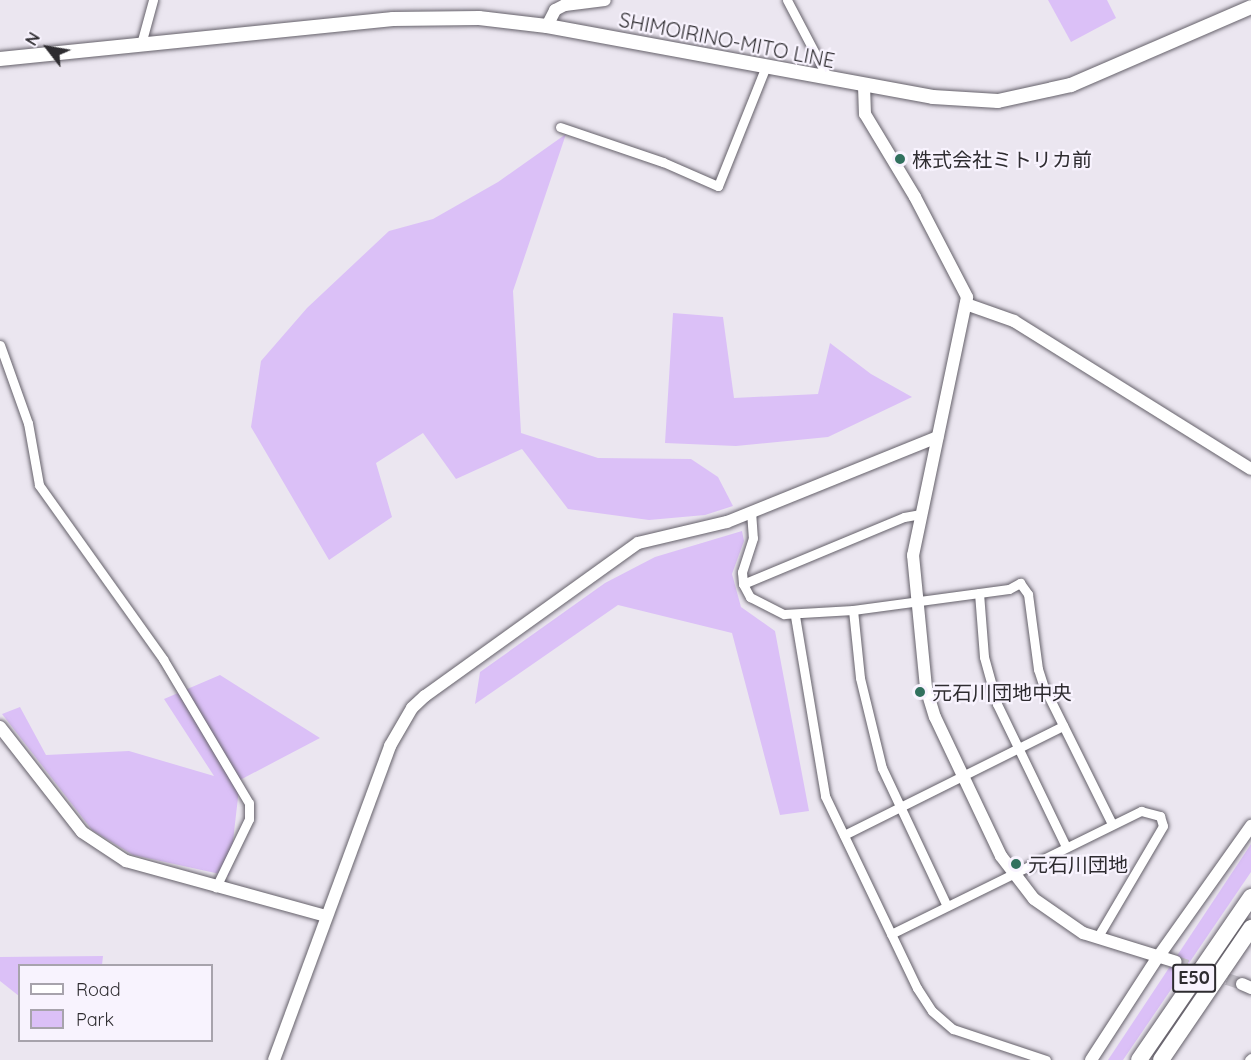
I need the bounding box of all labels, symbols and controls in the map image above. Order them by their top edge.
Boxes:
street label: SHIMOIRINO-MITO LINE [617,7,837,73]
north arrow [18,18,78,78]
text: N [21,29,44,49]
place label: 株式会社ミトリカ前 [912,147,1092,171]
marker: 株式会社ミトリカ前 [893,152,907,166]
place label: 元石川団地中央 [932,680,1072,704]
marker: 元石川団地中央 [913,685,927,699]
place label: 元石川団地 [1028,852,1128,876]
marker: 元石川団地 [1009,857,1023,871]
road number: E50 [1172,963,1216,993]
legend [18,964,213,1042]
text: Road [76,978,121,1001]
text: Park [76,1008,114,1031]

